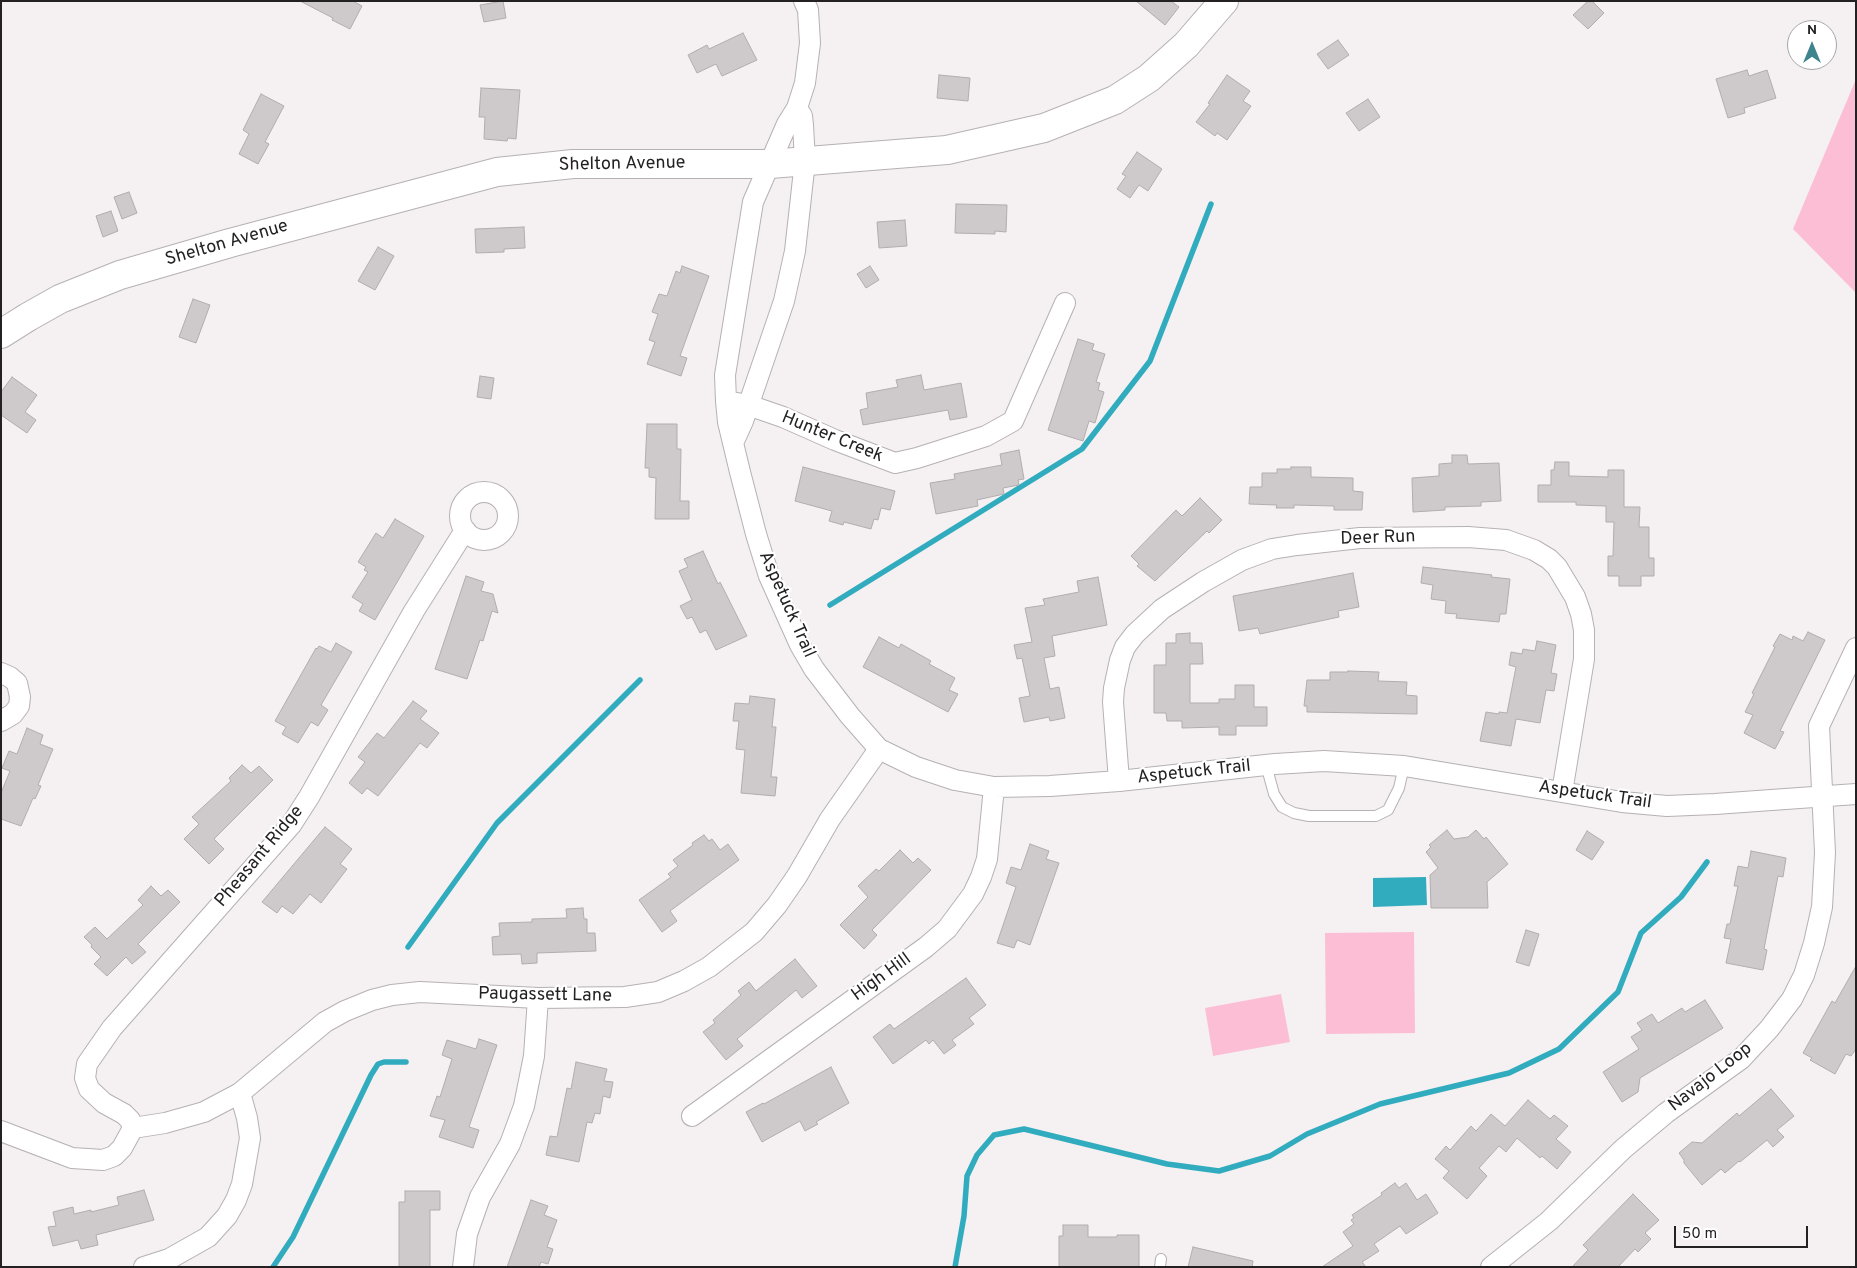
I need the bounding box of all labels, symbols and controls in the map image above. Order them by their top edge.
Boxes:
north arrow [1787,20,1837,70]
text: N [1807,22,1817,39]
street label: Shelton Avenue [558,153,686,177]
street label: Shelton Avenue [163,216,291,272]
street label: Hunter Creek [778,408,886,468]
street label: Deer Run [1340,527,1416,551]
street label: Aspetuck Trail [753,549,819,661]
street label: Aspetuck Trail [1136,756,1252,790]
street label: Aspetuck Trail [1537,777,1653,815]
street label: Pheasant Ridge [211,802,309,912]
street label: High Hill [848,949,916,1007]
street label: Paugassett Lane [478,984,612,1008]
street label: Navajo Loop [1665,1039,1757,1117]
scale bar [1677,1216,1811,1248]
text: 50 m [1682,1225,1717,1244]

